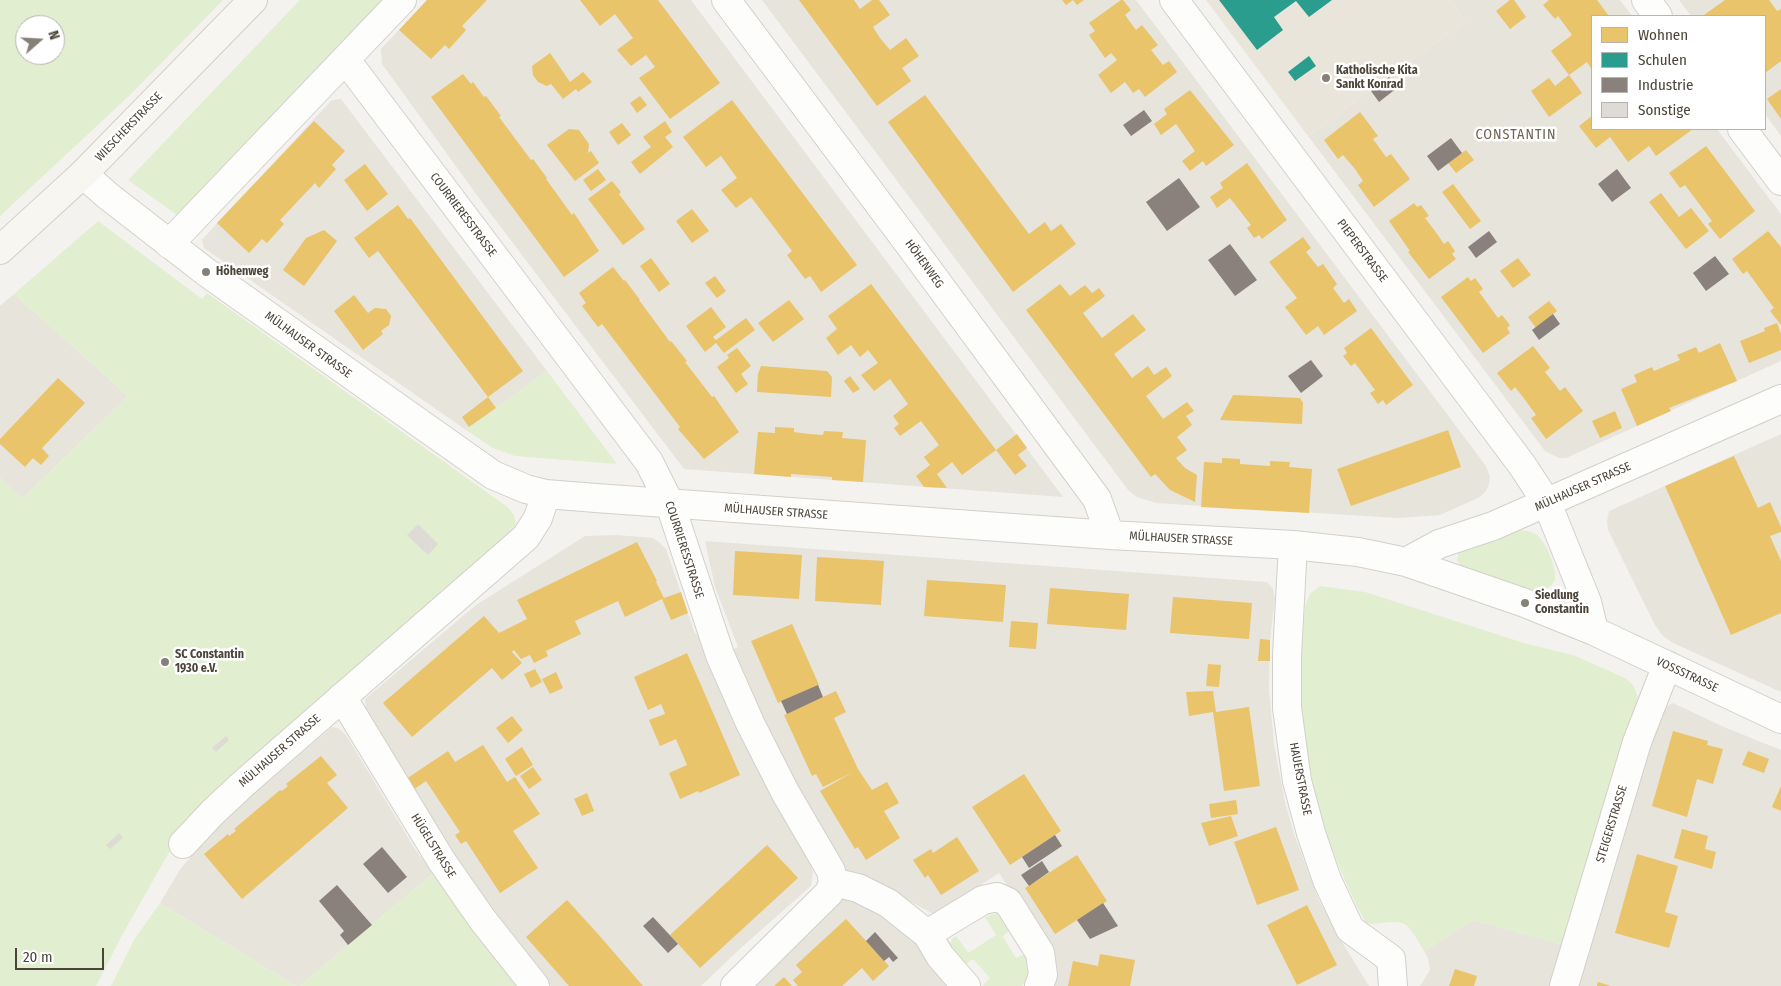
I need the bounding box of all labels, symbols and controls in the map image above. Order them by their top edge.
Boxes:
north arrow [15,15,65,65]
legend [1591,15,1766,130]
text: Wohnen [1638,26,1688,44]
text: N [44,29,63,42]
text: Schulen [1638,51,1687,69]
place label: Katholische Kita Sankt Konrad [1336,64,1418,92]
marker: Katholische Kita Sankt Konrad [1320,72,1332,84]
text: Industrie [1638,76,1693,94]
street label: WIESCHERSTRASSE [92,89,166,165]
text: Sonstige [1638,101,1691,119]
district label: CONSTANTIN [1474,127,1558,143]
street label: COURRIERESSTRASSE [427,170,499,260]
street label: PIEPERSTRASSE [1334,217,1390,285]
street label: HÖHENWEG [902,237,946,291]
place label: Höhenweg [216,265,269,279]
marker: Höhenweg [200,266,212,278]
street label: MÜLHAUSER STRASSE [262,309,354,381]
street label: MÜLHAUSER STRASSE [1533,459,1633,515]
street label: COURRIERESSTRASSE [661,499,707,601]
street label: MÜLHAUSER STRASSE [724,501,828,523]
street label: MÜLHAUSER STRASSE [1129,529,1233,549]
place label: Siedlung Constantin [1535,589,1589,617]
marker: Siedlung Constantin [1519,597,1531,609]
place label: SC Constantin 1930 e.V. [175,648,244,676]
street label: VOSSSTRASSE [1654,654,1720,696]
marker: SC Constantin 1930 e.V. [159,656,171,668]
street label: MÜLHAUSER STRASSE [236,712,324,790]
street label: HAUERSTRASSE [1286,741,1314,817]
street label: STEIGERSTRASSE [1593,783,1631,865]
street label: HÜGELSTRASSE [407,811,459,881]
scale bar [18,938,106,970]
text: 20 m [23,948,53,966]

